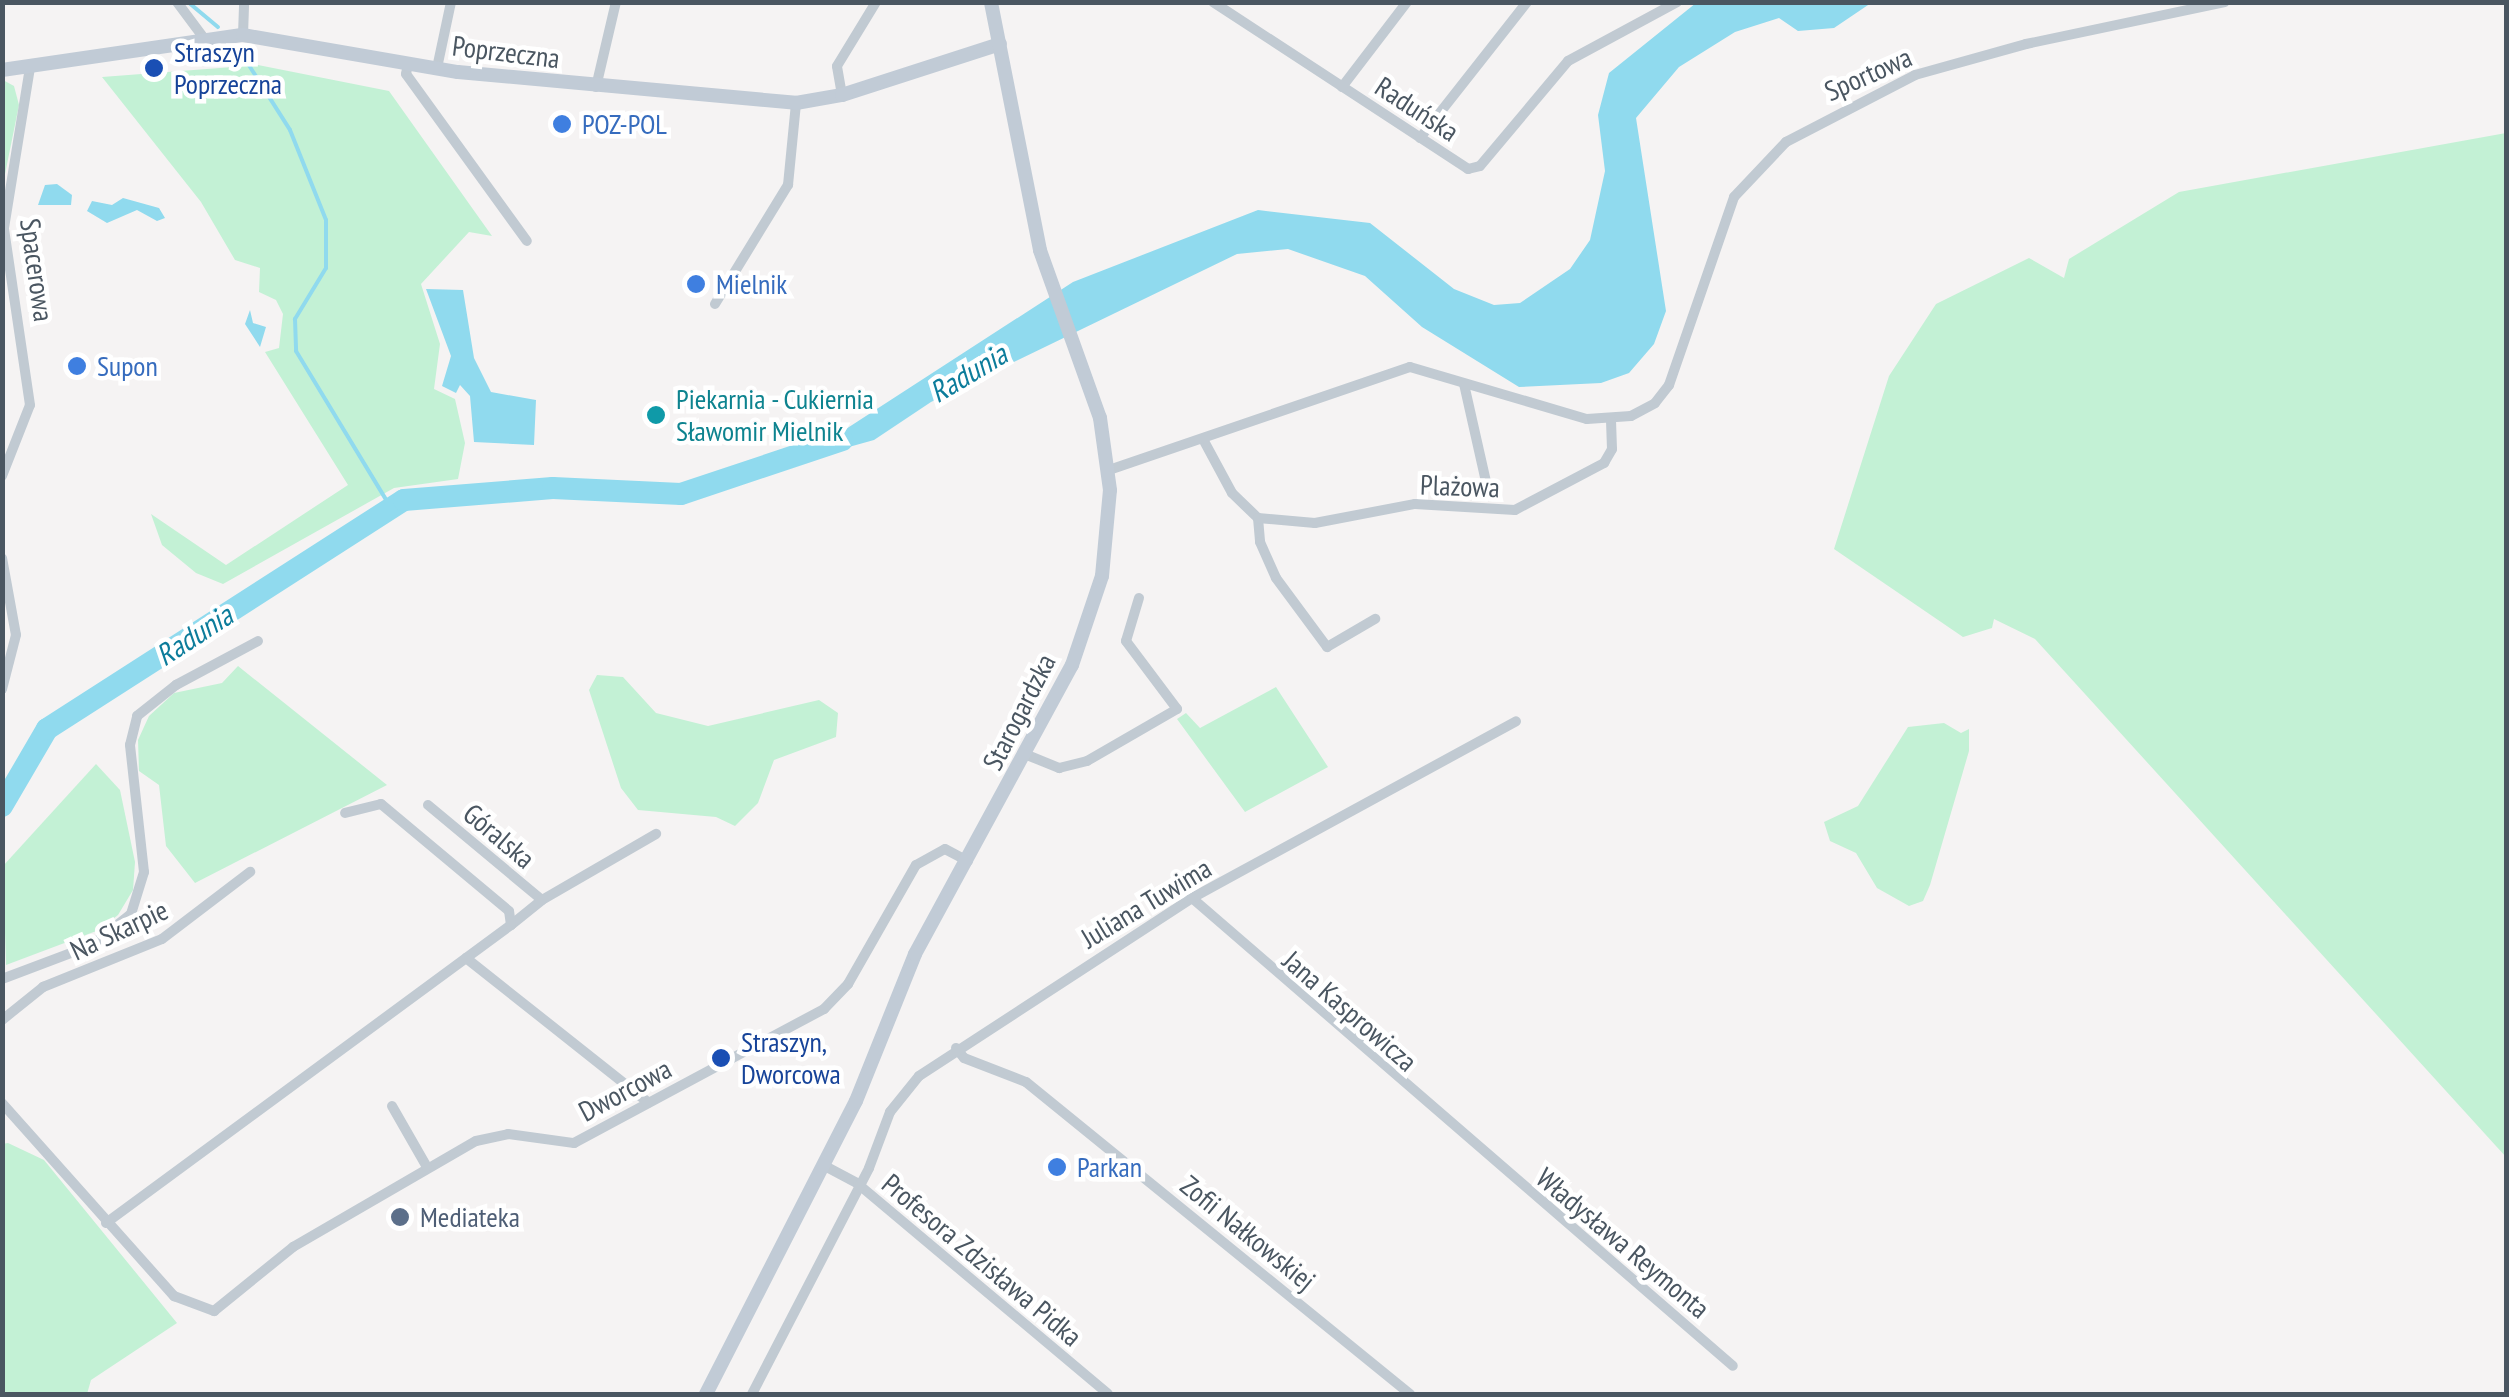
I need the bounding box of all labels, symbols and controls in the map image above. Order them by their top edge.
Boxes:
street label: Poprzeczna [450,29,562,75]
place label: Straszyn Poprzeczna [174,35,282,101]
street label: Sportowa [1819,40,1917,108]
marker: Straszyn Poprzeczna [143,57,165,79]
street label: Raduńska [1369,70,1465,148]
place label: POZ-POL [582,107,667,141]
marker: POZ-POL [551,113,573,135]
street label: Spacerowa [13,216,61,324]
place label: Mielnik [716,267,787,301]
marker: Mielnik [685,273,707,295]
water label: Radunia [923,336,1013,410]
place label: Supon [97,349,158,383]
marker: Supon [66,355,88,377]
place label: Piekarnia - Cukiernia Sławomir Mielnik [676,382,876,448]
marker: Piekarnia - Cukiernia Sławomir Mielnik [645,404,667,426]
street label: Plażowa [1420,468,1500,504]
water label: Radunia [149,597,239,673]
street label: Starogardzka [975,648,1063,776]
street label: Góralska [456,797,542,875]
street label: Juliana Tuwima [1075,851,1217,955]
street label: Na Skarpie [65,893,173,967]
street label: Jana Kasprowicza [1276,944,1424,1078]
place label: Straszyn, Dworcowa [741,1025,841,1091]
marker: Straszyn, Dworcowa [710,1047,732,1069]
street label: Dworcowa [573,1052,677,1128]
place label: Parkan [1077,1150,1142,1184]
marker: Parkan [1046,1156,1068,1178]
street label: Władysława Reymonta [1530,1161,1716,1325]
street label: Profesora Zdzisława Pidka [875,1167,1089,1353]
street label: Zofii Nałkowskiej [1174,1169,1322,1297]
place label: Mediateka [420,1200,520,1234]
marker: Mediateka [389,1206,411,1228]

